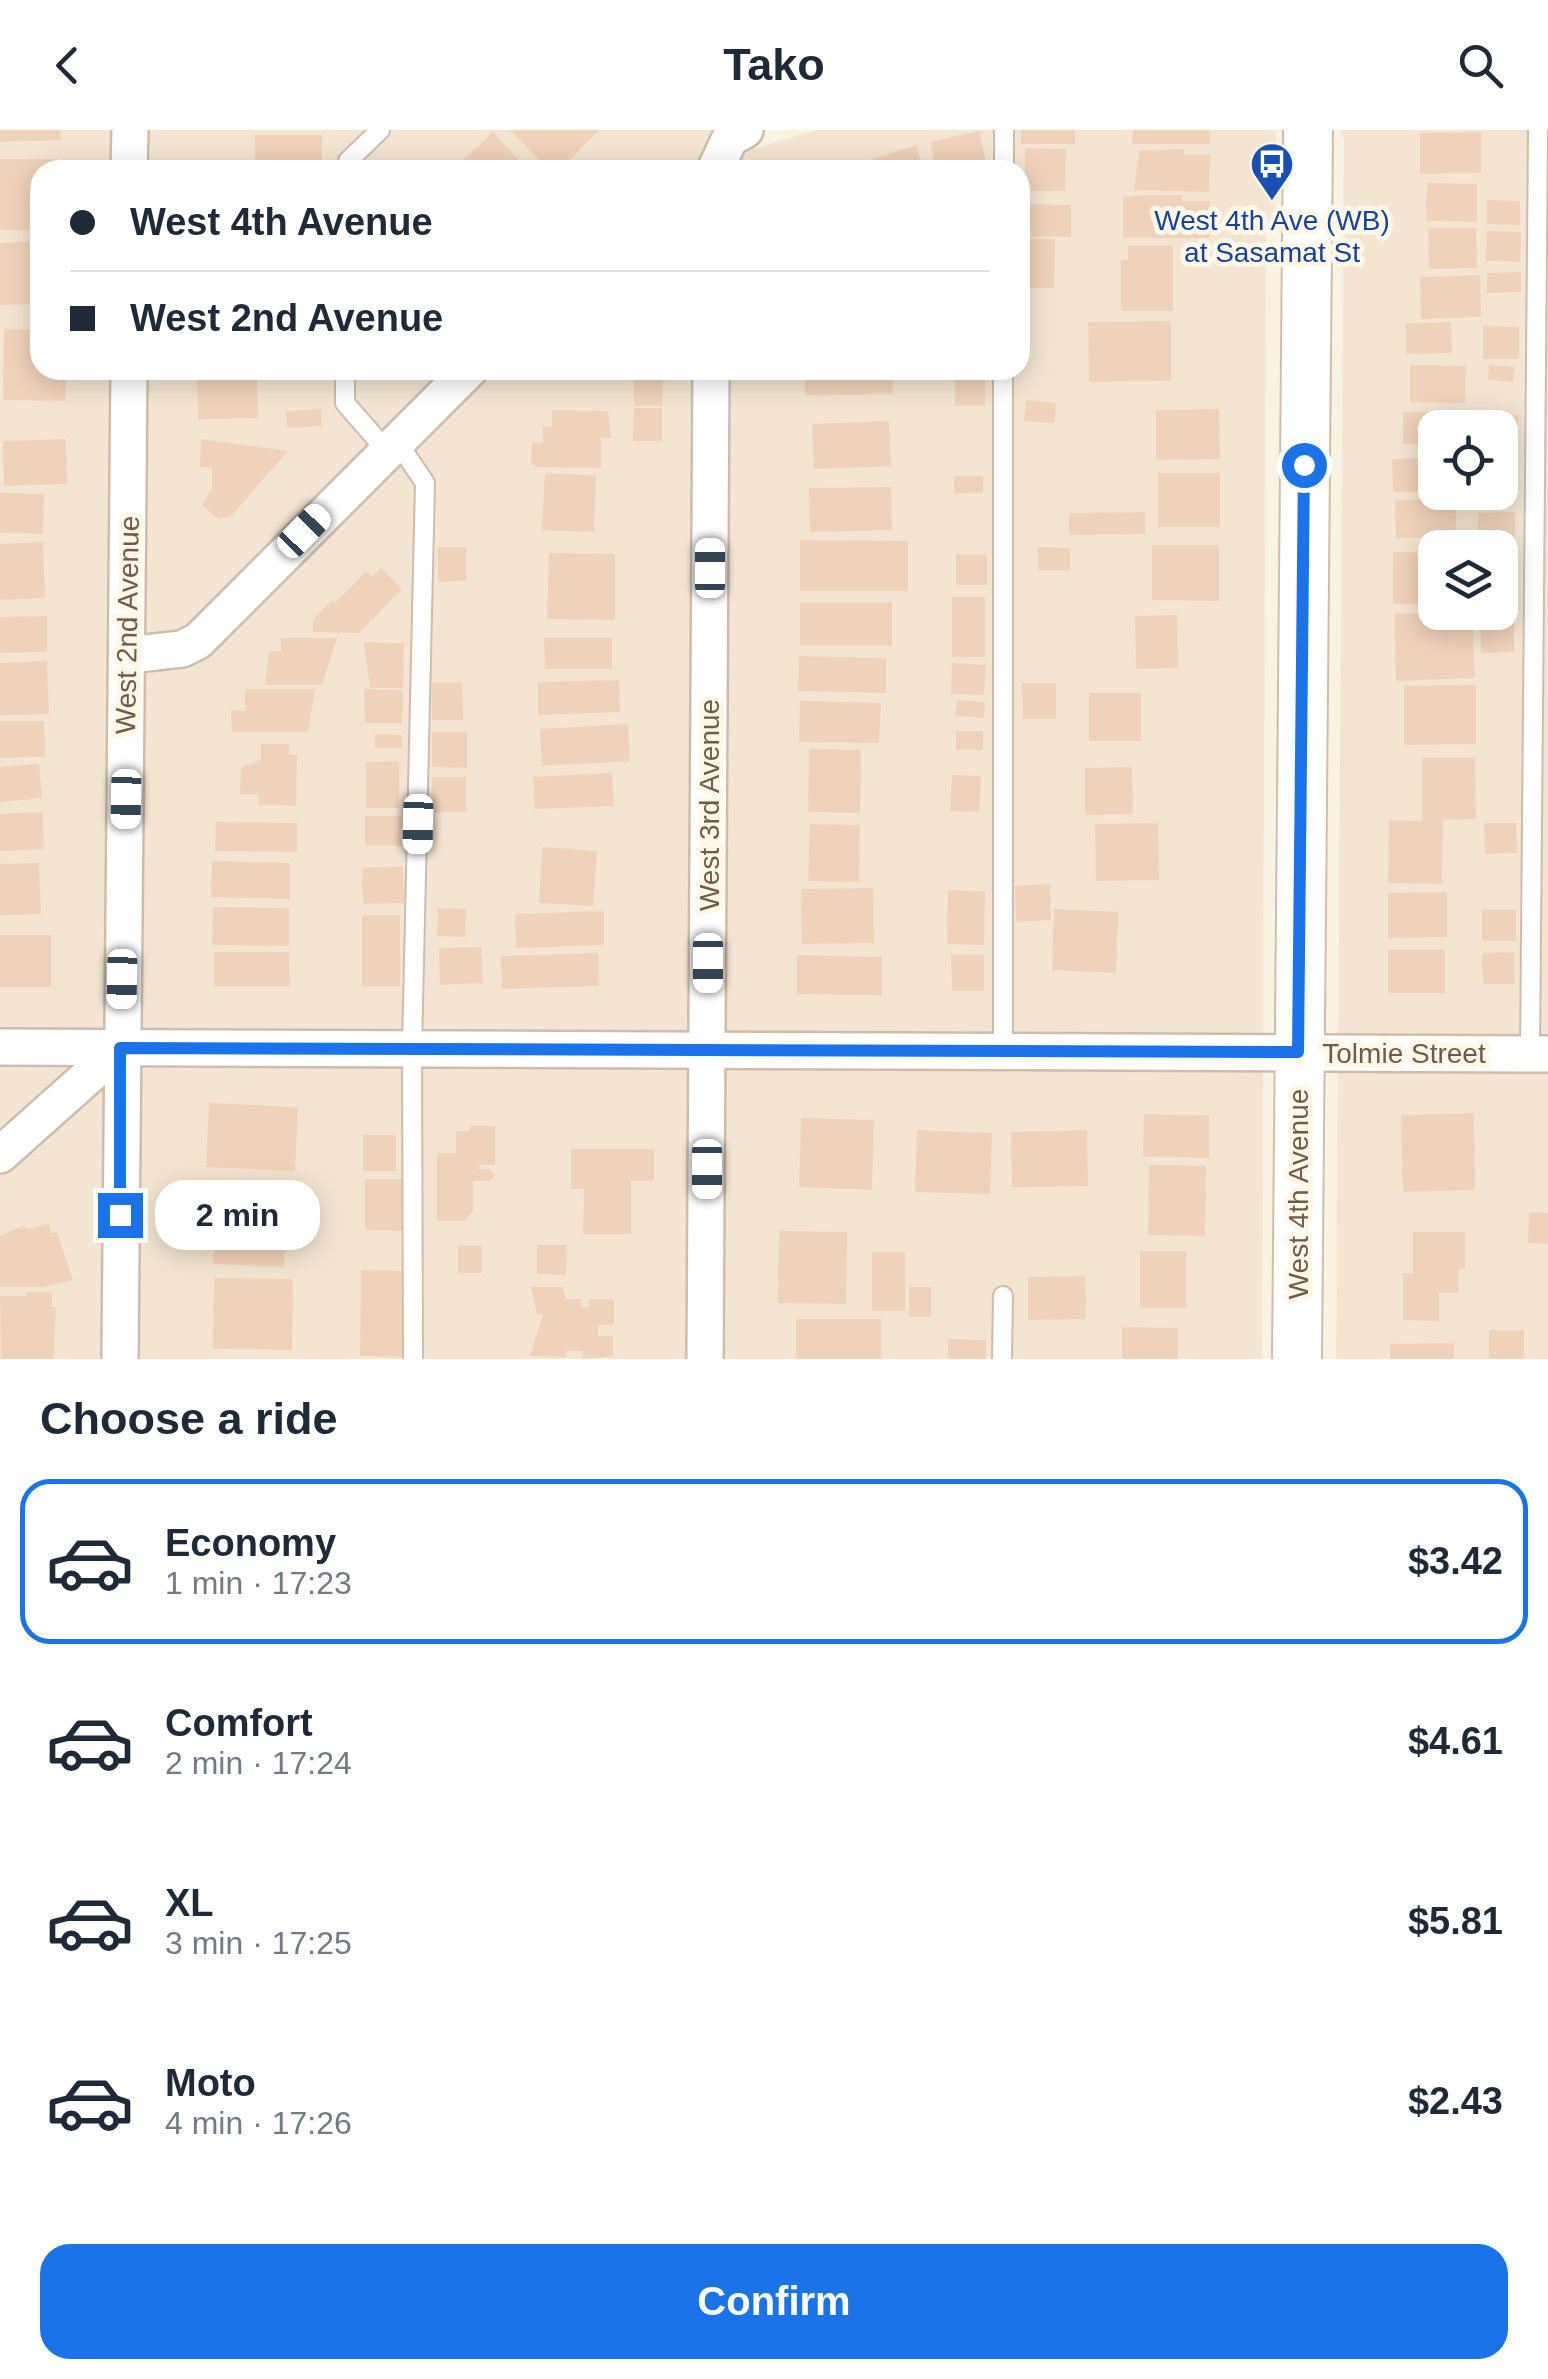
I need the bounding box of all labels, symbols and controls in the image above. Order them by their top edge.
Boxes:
icon: back [40,38,95,93]
icon: search [1453,38,1508,93]
text: Tako [723,39,825,90]
bus stop icon: West 4th Ave (WB) at Sasamat St [1249,141,1295,202]
text: West 4th Avenue [130,201,433,243]
place label: West 4th Ave (WB) at Sasamat St [1154,205,1390,268]
text: West 2nd Avenue [130,297,443,339]
map controls [1418,410,1518,630]
button: locate [1418,410,1518,510]
route start [1282,443,1327,488]
car [272,499,336,563]
street label: West 2nd Avenue [110,516,145,734]
button: layers [1418,530,1518,630]
car [695,538,725,598]
street label: West 3rd Avenue [694,699,725,911]
car [110,769,142,829]
car [402,794,434,854]
car [693,933,723,993]
car [106,949,138,1009]
street label: Tolmie Street [1322,1038,1486,1069]
street label: West 4th Avenue [1283,1089,1314,1299]
car [692,1139,722,1199]
callout: 2 min [155,1180,320,1250]
route end [98,1193,143,1238]
text: 2 min [196,1197,279,1233]
text: Choose a ride [40,1393,338,1444]
icon: car [45,1517,135,1607]
text: Economy [165,1522,336,1564]
text: $3.42 [1408,1540,1503,1582]
text: 1 min · 17:23 [165,1565,352,1601]
icon: car [45,1697,135,1787]
text: Comfort [165,1702,313,1744]
text: $4.61 [1408,1720,1503,1762]
text: 2 min · 17:24 [165,1745,352,1781]
icon: car [45,1877,135,1967]
text: XL [165,1882,214,1924]
text: $5.81 [1408,1900,1503,1942]
text: 3 min · 17:25 [165,1925,352,1961]
icon: car [45,2057,135,2147]
text: Moto [165,2062,256,2104]
text: $2.43 [1408,2080,1503,2122]
text: 4 min · 17:26 [165,2105,352,2141]
button: Confirm [40,2244,1508,2359]

